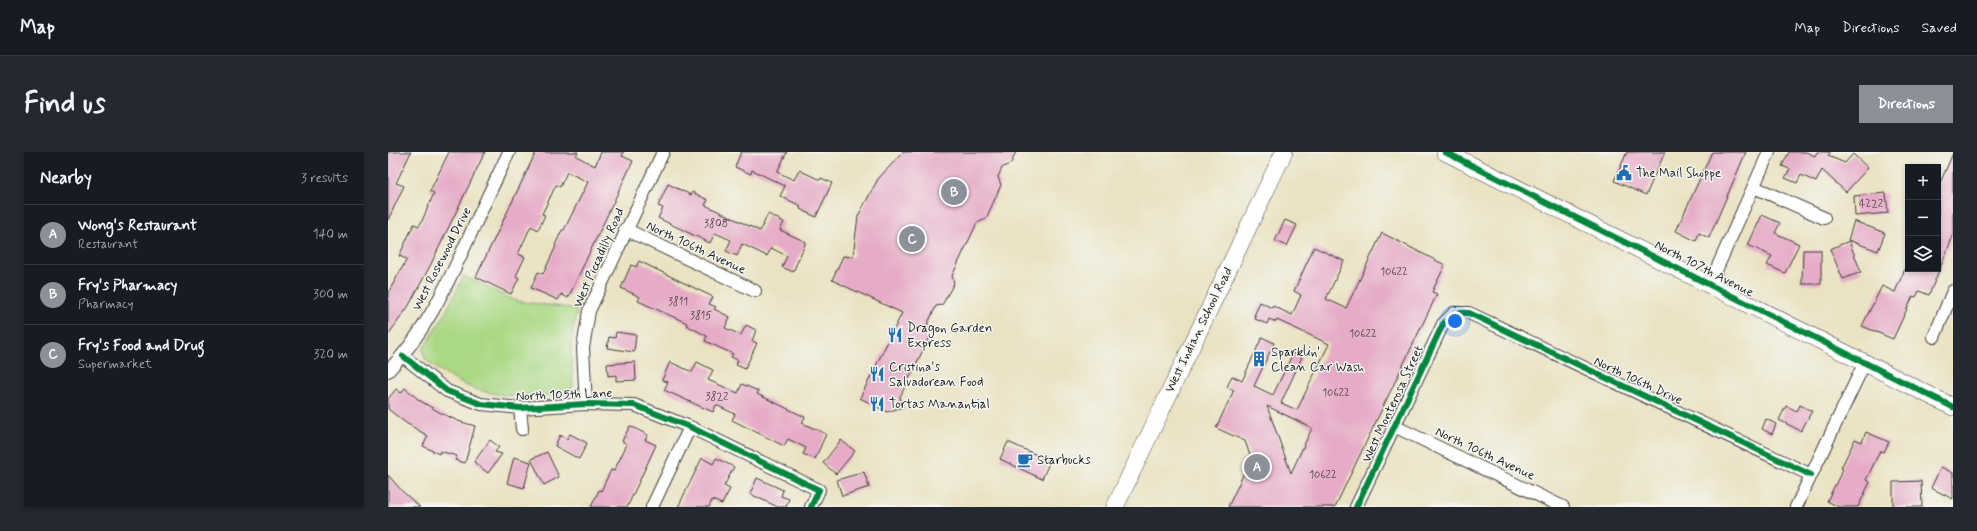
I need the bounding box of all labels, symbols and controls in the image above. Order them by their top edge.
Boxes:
text: Map [20,15,55,40]
text: Map [1794,19,1820,37]
text: Directions [1842,19,1900,37]
text: Saved [1922,19,1957,37]
button: Directions [1859,85,1953,123]
text: Find us [24,86,105,123]
public building icon: The Mail Shoppe [1615,164,1633,182]
map controls [1905,164,1941,272]
button: + [1905,164,1941,200]
place label: The Mail Shoppe [1636,165,1721,182]
text: Nearby [40,167,92,189]
text: 3 results [301,170,348,187]
pin: B [941,177,967,207]
house number: 4222 [1859,197,1884,211]
button: − [1905,200,1941,236]
street label: West Rosewood Drive [408,204,476,314]
street label: West Piccadilly Road [569,205,629,311]
text: Wong's Restaurant [78,216,197,236]
street label: North 106th Avenue [643,217,749,279]
house number: 3808 [704,217,728,231]
pin: C [899,224,925,254]
text: A [49,226,57,243]
text: 140 m [313,226,348,243]
text: Restaurant [78,236,138,253]
button: layers [1905,236,1941,272]
street label: North 107th Avenue [1651,237,1757,301]
street label: West Indian School Road [1161,264,1237,396]
house number: 10622 [1380,265,1408,279]
text: Fry's Pharmacy [78,276,177,296]
text: B [49,286,57,303]
text: 300 m [313,286,348,303]
house number: 3811 [668,295,688,309]
text: Pharmacy [78,296,134,313]
house number: 3815 [690,309,712,323]
your location [1445,311,1465,331]
place label: Dragon Garden Express [907,320,992,352]
restaurant icon: Dragon Garden Express [886,326,904,344]
house number: 10622 [1349,327,1377,341]
text: Fry's Food and Drug [78,336,205,356]
street label: West Monterosa Street [1358,342,1428,465]
place label: Sparklin' Clean Car Wash [1271,344,1364,376]
text: C [48,346,58,363]
text: 320 m [314,346,348,363]
building icon: Sparklin' Clean Car Wash [1250,350,1268,368]
street label: North 106th Drive [1591,353,1685,409]
text: Supermarket [78,356,152,373]
place label: Cristina's Salvadorean Food [889,359,983,391]
restaurant icon: Cristina's Salvadorean Food [868,365,886,383]
street label: North 105th Lane [515,385,613,405]
house number: 10622 [1322,386,1350,400]
house number: 3822 [706,390,729,404]
restaurant icon: Tortas Manantial [868,395,886,413]
place label: Tortas Manantial [889,396,990,413]
street label: North 106th Avenue [1432,423,1538,485]
cafe icon: Starbucks [1016,451,1034,469]
place label: Starbucks [1037,452,1091,469]
pin: A [1244,452,1270,482]
house number: 10622 [1309,468,1337,482]

